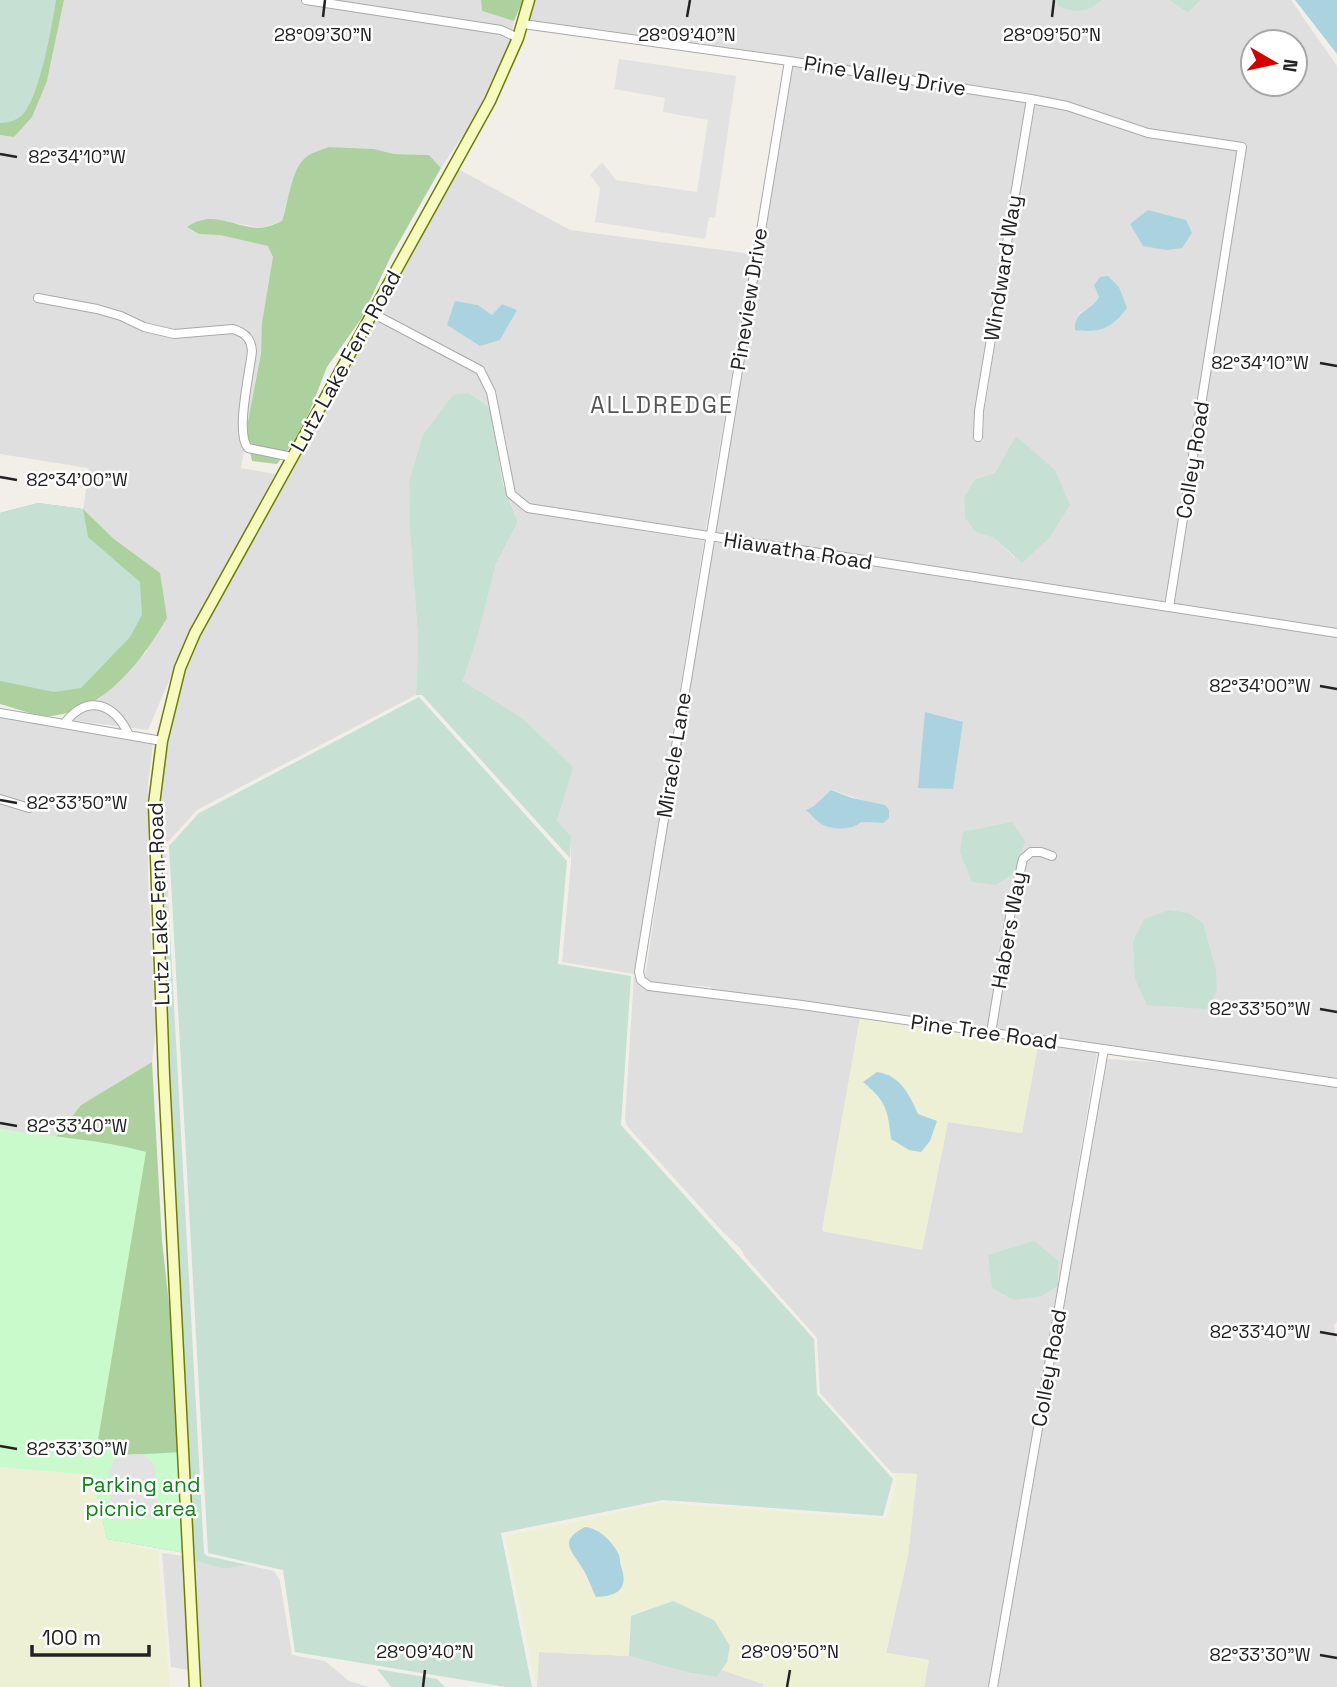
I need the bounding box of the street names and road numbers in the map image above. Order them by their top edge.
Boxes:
street label: Pine Valley Drive [802,49,968,102]
street label: Windward Way [978,193,1027,343]
street label: Pineview Drive [724,226,773,372]
street label: Lutz Lake Fern Road [284,265,407,456]
street label: Colley Road [1170,399,1215,521]
street label: Hiawatha Road [722,525,874,576]
street label: Miracle Lane [650,690,697,820]
street label: Lutz Lake Fern Road [141,802,176,1006]
street label: Habers Way [985,869,1032,991]
street label: Pine Tree Road [909,1008,1059,1055]
street label: Colley Road [1025,1307,1072,1429]

